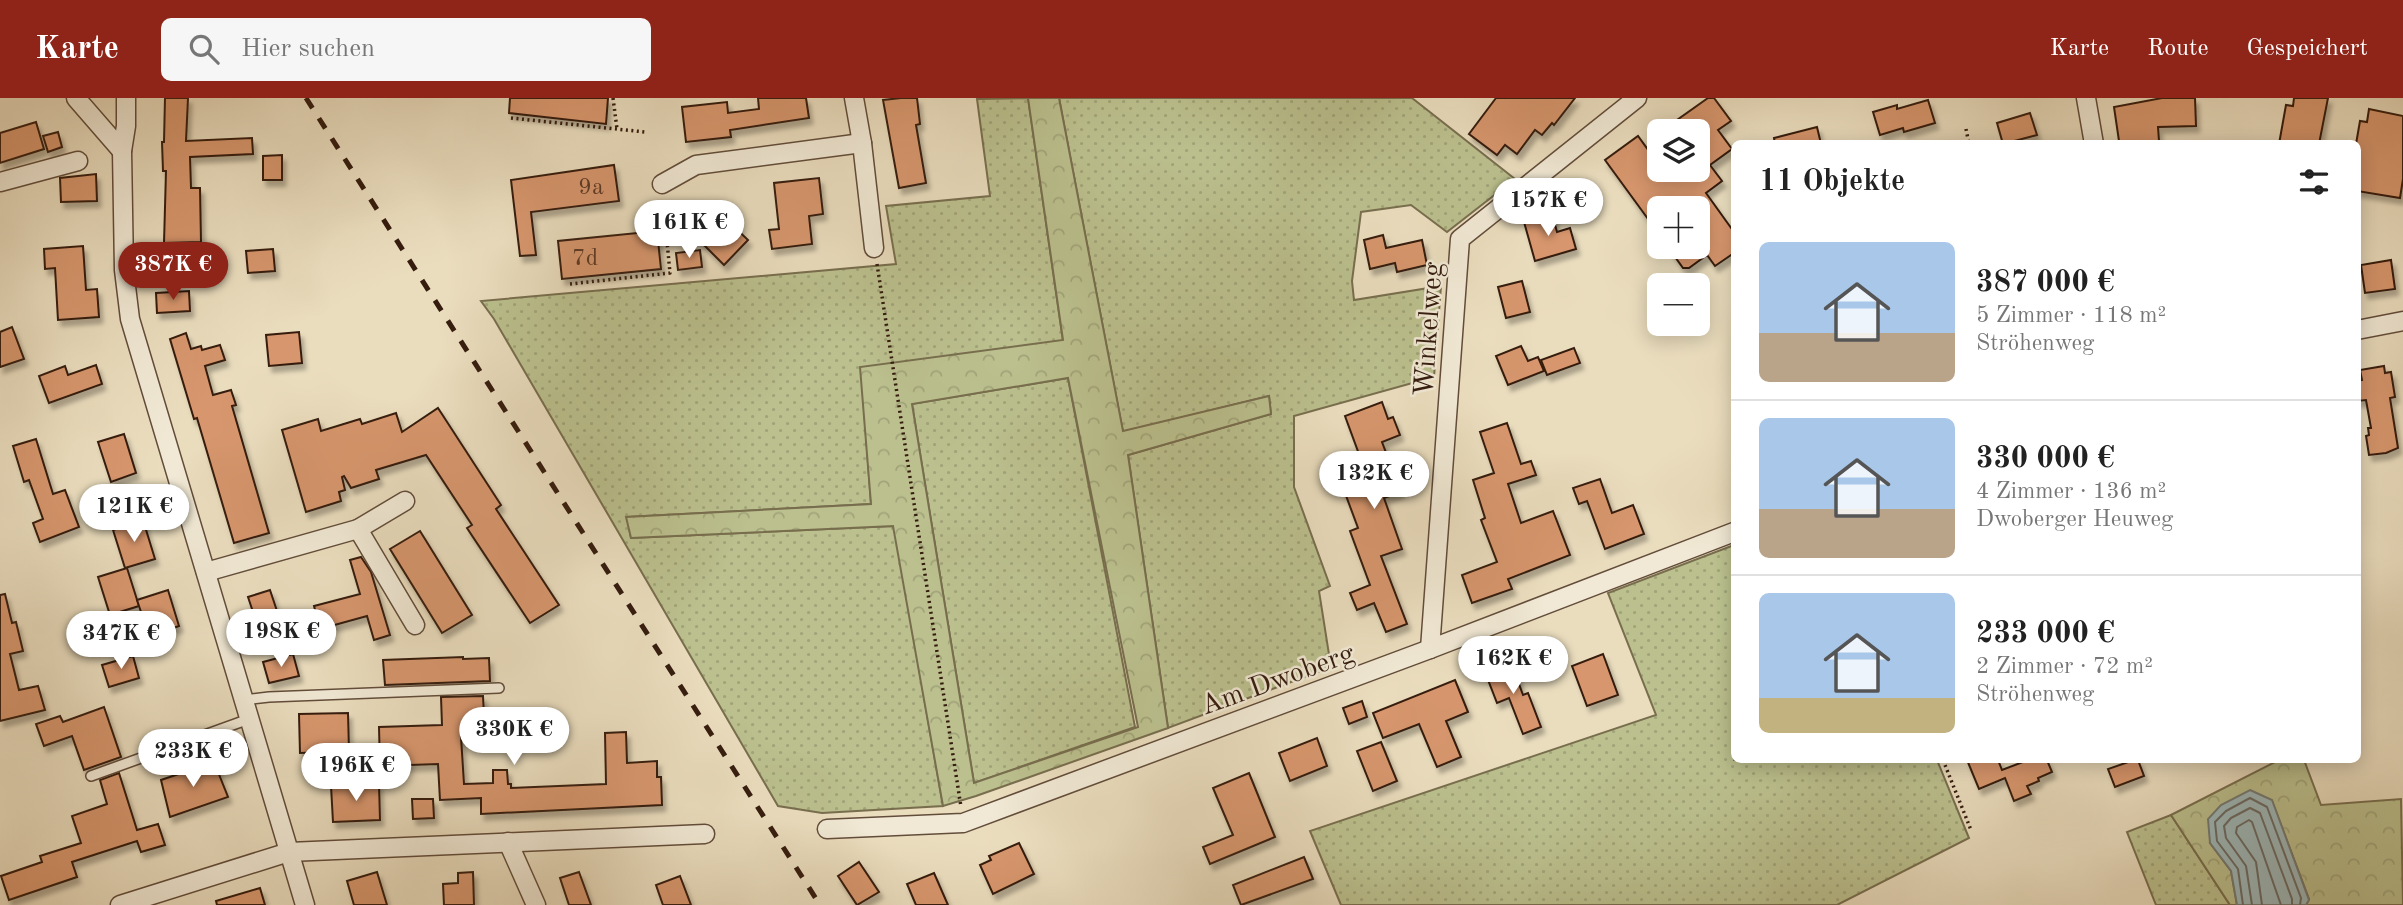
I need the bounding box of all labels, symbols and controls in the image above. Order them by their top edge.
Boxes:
search box [161,18,651,81]
icon: search [185,30,223,68]
text: Karte [35,33,119,66]
text: Hier suchen [241,36,375,62]
text: Karte [2050,37,2109,61]
text: Route [2147,37,2209,61]
text: Gespeichert [2247,37,2368,61]
map controls [1647,119,1710,336]
button: layers [1647,119,1710,182]
icon: filters [2295,163,2333,201]
text: 11 Objekte [1759,167,1905,197]
house number: 9a [578,176,604,200]
pin: 157K € [1491,178,1605,238]
text: 157K € [1509,189,1587,212]
button: + [1647,196,1710,259]
pin: 161K € [632,200,746,260]
text: 161K € [650,211,728,234]
pin: 387K € [116,242,230,302]
house number: 7d [572,247,598,271]
text: 387K € [134,253,212,276]
street label: Winkelweg [1411,261,1449,397]
text: 387 000 € [1976,268,2115,298]
icon: home [1815,270,1899,354]
button: − [1647,273,1710,336]
text: 5 Zimmer · 118 m² [1976,304,2166,327]
text: Ströhenweg [1976,332,2094,355]
text: 330 000 € [1976,444,2115,474]
icon: home [1815,446,1899,530]
pin: 132K € [1317,452,1431,511]
text: 132K € [1335,462,1413,485]
text: 4 Zimmer · 136 m² [1976,480,2166,503]
pin: 121K € [77,484,191,544]
text: 121K € [95,495,173,518]
text: Dwoberger Heuweg [1976,508,2173,531]
pin: 198K € [224,610,338,669]
pin: 347K € [64,612,178,671]
text: 233 000 € [1976,619,2115,649]
text: 198K € [242,620,320,643]
icon: home [1815,621,1899,705]
text: 347K € [82,622,160,645]
pin: 162K € [1456,636,1570,696]
street label: Am Dwoberg [1197,640,1359,722]
text: 162K € [1474,647,1552,670]
text: 2 Zimmer · 72 m² [1976,655,2153,678]
text: Ströhenweg [1976,683,2094,706]
pin: 330K € [457,708,571,767]
text: 330K € [475,718,553,741]
pin: 233K € [136,730,250,789]
text: 233K € [154,740,232,763]
pin: 196K € [299,744,413,803]
text: 196K € [317,754,395,777]

